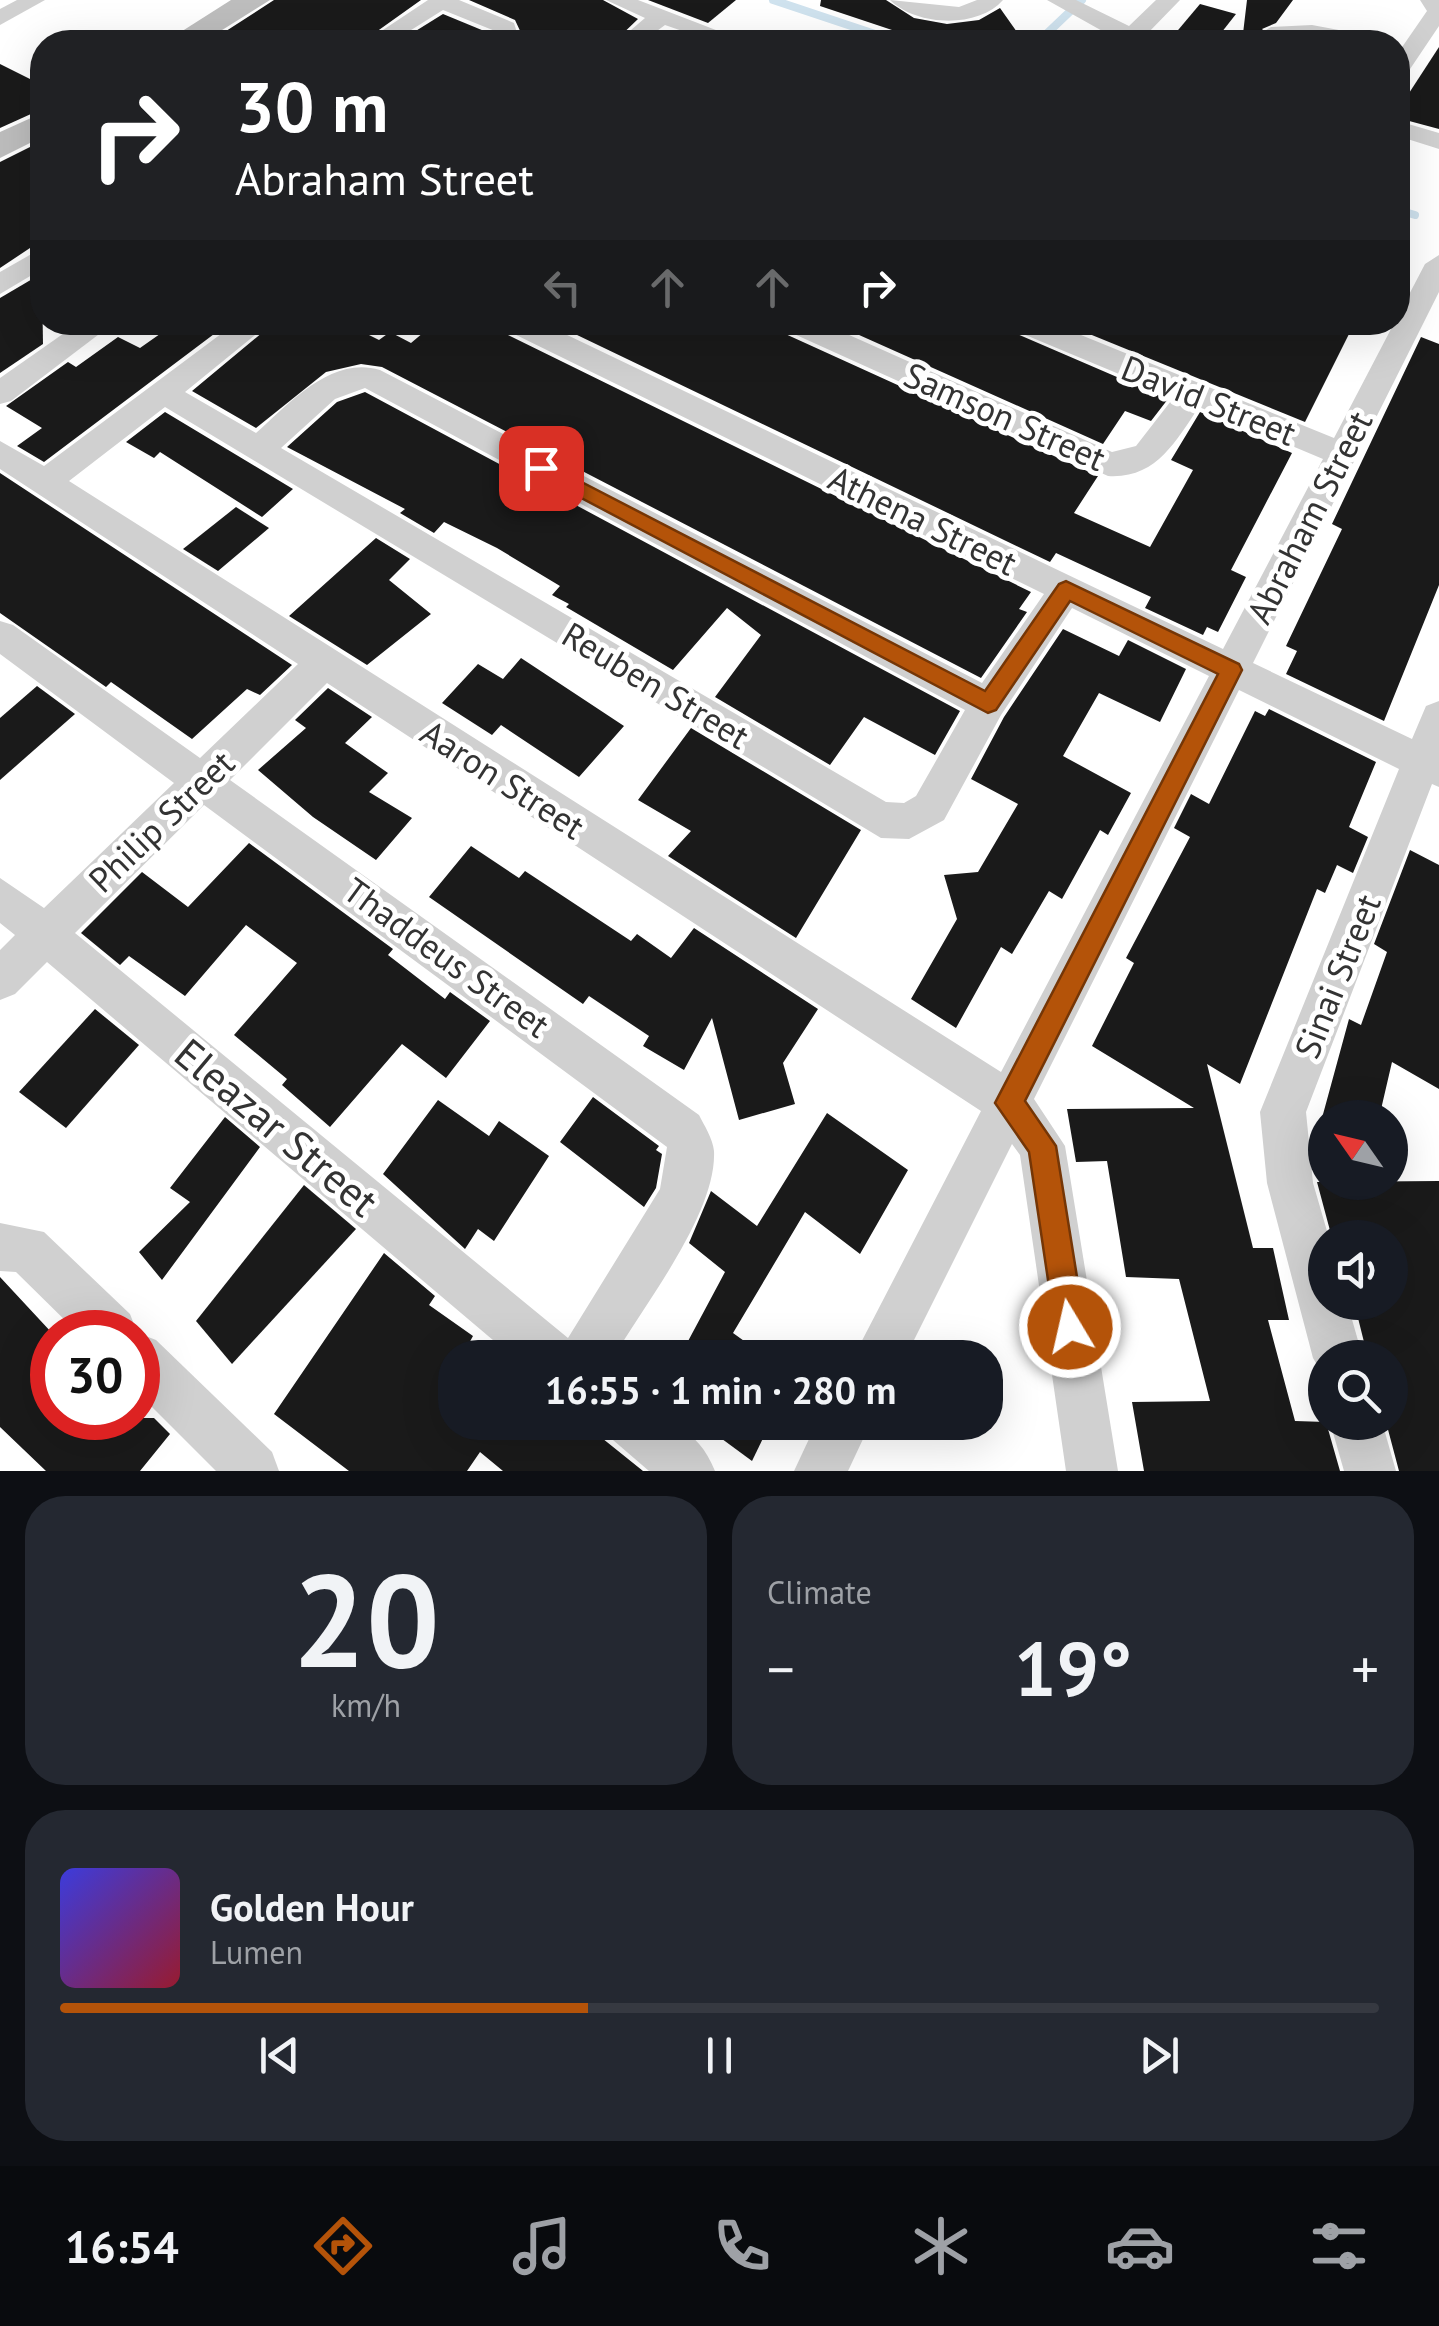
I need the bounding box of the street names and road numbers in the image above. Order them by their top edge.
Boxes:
street label: David Street [1115,344,1303,456]
street label: Samson Street [897,351,1113,481]
street label: Abraham Street [1236,403,1382,631]
street label: Athena Street [821,455,1025,585]
street label: Reuben Street [554,611,758,759]
street label: Aaron Street [412,709,594,849]
street label: Philip Street [78,740,244,902]
street label: Thaddeus Street [335,867,559,1047]
street label: Sinai Street [1283,887,1391,1065]
street label: Eleazar Street [164,1026,390,1228]

